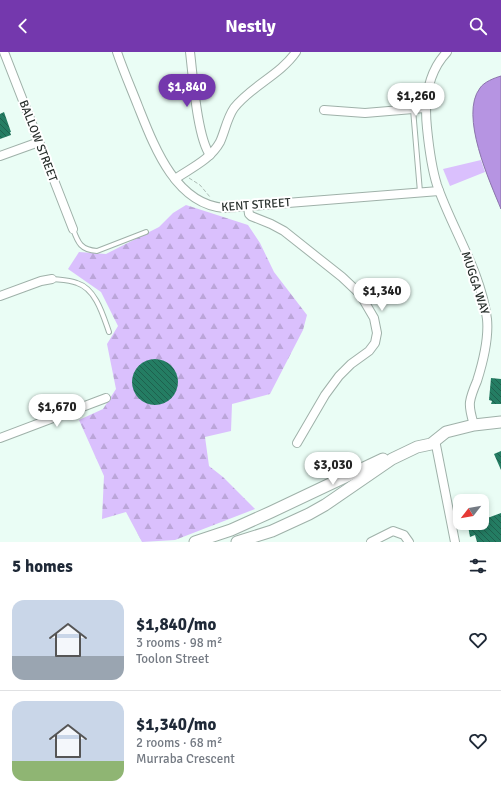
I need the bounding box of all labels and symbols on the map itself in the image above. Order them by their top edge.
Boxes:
pin: $1,840 [154,74,220,108]
pin: $1,260 [383,83,449,117]
street label: BALLOW STREET [16,98,61,184]
street label: KENT STREET [221,195,291,215]
street label: MUGGA WAY [458,249,492,317]
pin: $1,340 [349,278,415,312]
pin: $1,670 [24,394,90,428]
pin: $3,030 [300,452,366,486]
north arrow [453,494,489,530]

